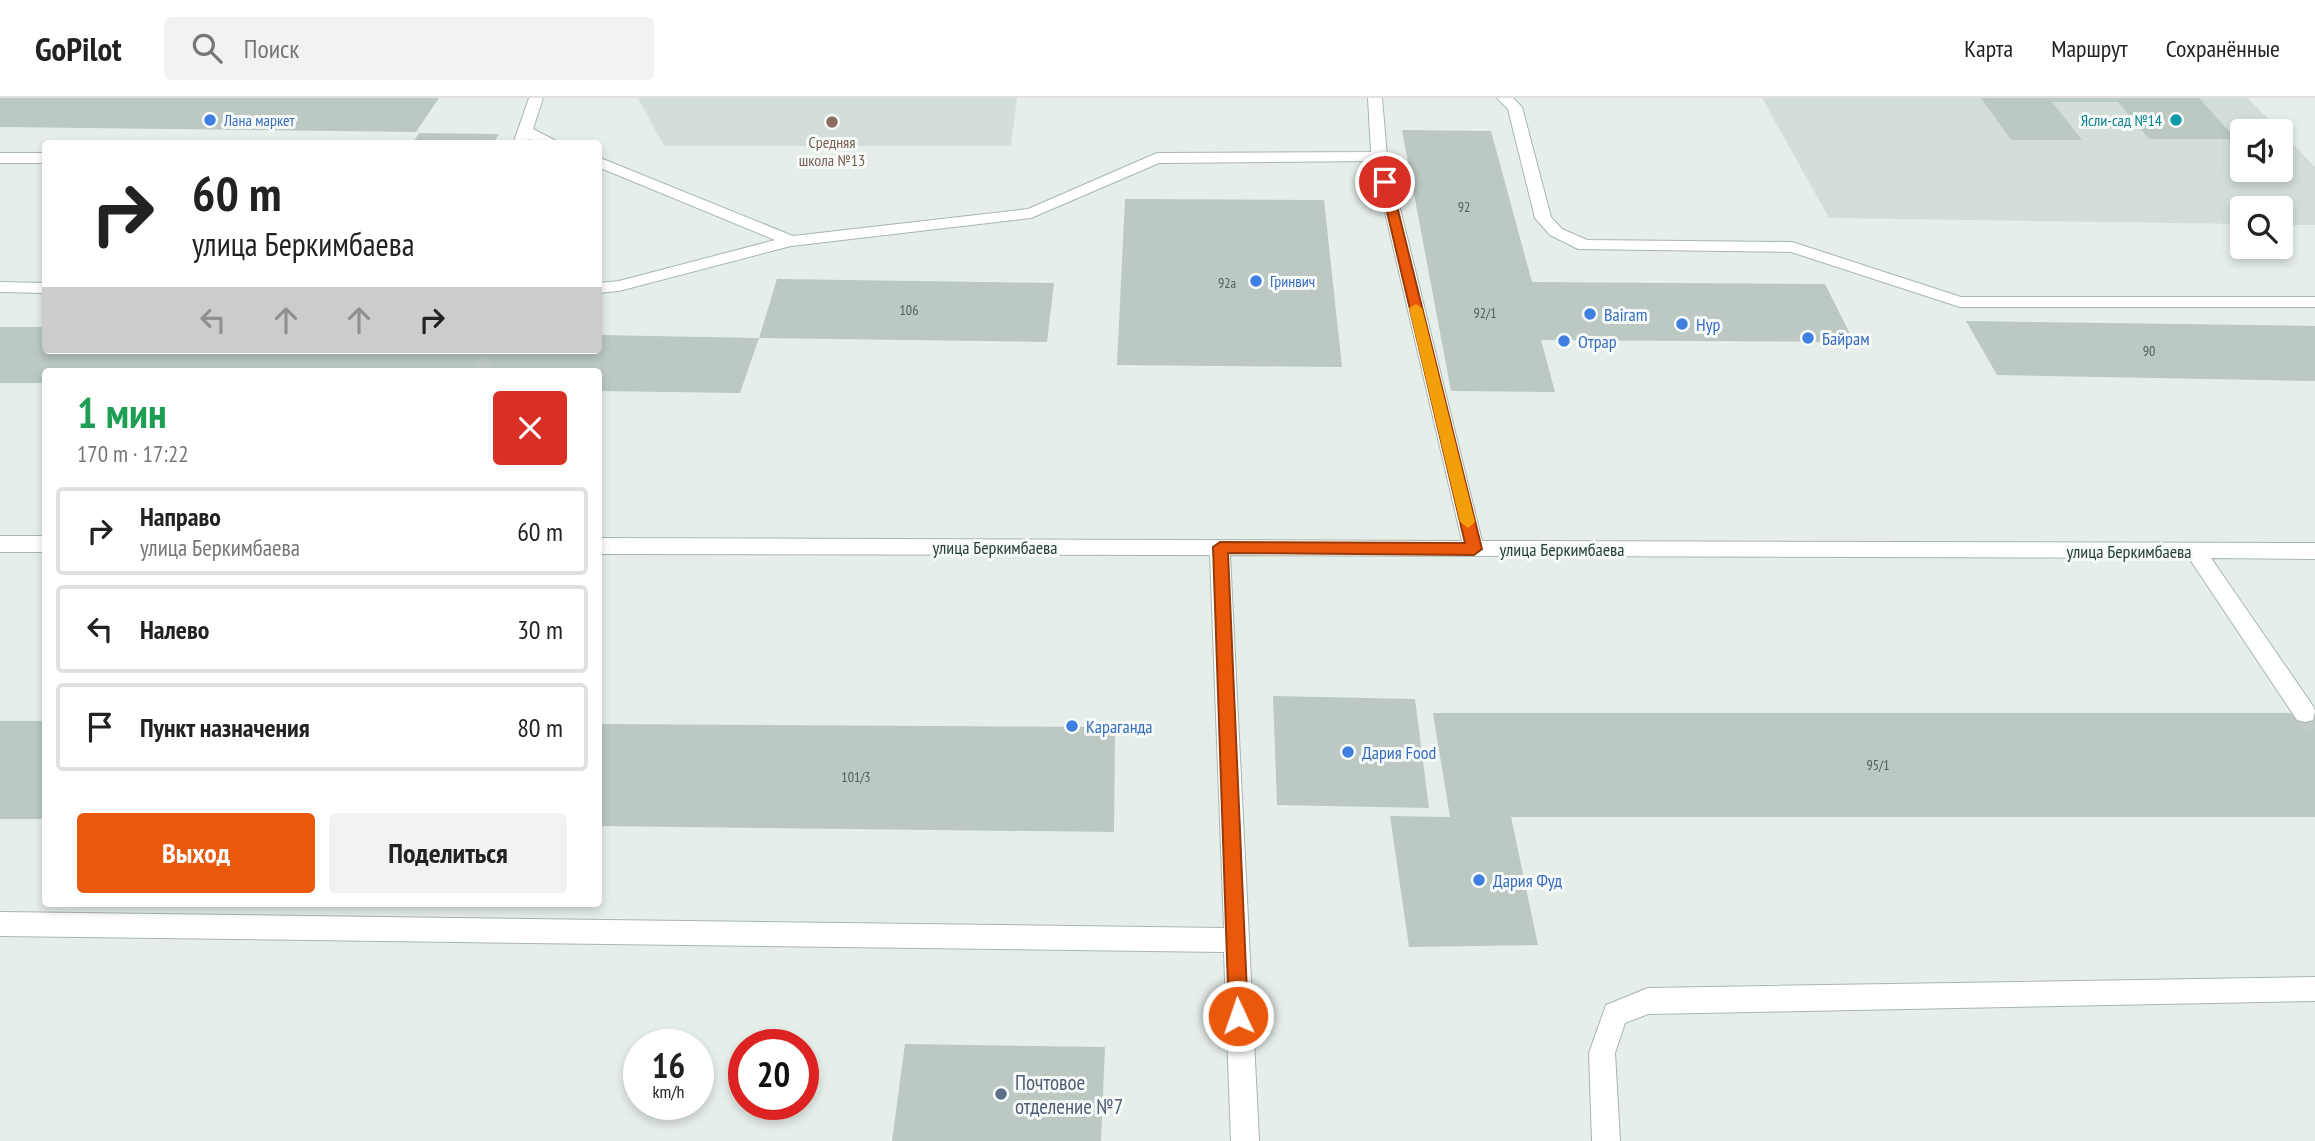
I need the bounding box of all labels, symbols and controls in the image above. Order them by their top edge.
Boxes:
search box [164,17,654,80]
text: GoPilot [35,27,122,70]
icon: search [188,29,226,67]
text: Поиск [244,32,299,65]
text: Карта [1964,33,2013,64]
text: Маршрут [2051,33,2128,64]
text: Сохранённые [2166,33,2280,64]
place label: Лана маркет [223,110,296,130]
place label: Ясли-сад №14 [2081,110,2162,130]
marker: Лана маркет [202,112,218,128]
marker: Ясли-сад №14 [2168,112,2184,128]
marker: Средняя школа №13 [824,114,840,130]
map controls [2230,119,2293,259]
button: sound [2230,119,2293,182]
place label: Средняя школа №13 [799,132,865,170]
pin [1355,152,1415,212]
text: 60 m [192,161,281,225]
icon: arrive [1366,163,1404,201]
icon: right [77,168,168,259]
button: search [2230,196,2293,259]
house number: 92 [1458,198,1470,216]
text: улица Беркимбаева [192,223,414,265]
place label: Гринвич [1270,271,1315,291]
marker: Гринвич [1248,273,1264,289]
house number: 92а [1218,274,1236,292]
icon: left [194,301,232,339]
icon: ahead [267,301,305,339]
icon: ahead [340,301,378,339]
icon: right [413,301,451,339]
house number: 106 [900,301,918,319]
place label: Bairam [1604,303,1647,326]
house number: 92/1 [1473,304,1497,322]
marker: Bairam [1582,306,1598,322]
place label: Нур [1696,313,1720,336]
marker: Нур [1674,316,1690,332]
place label: Байрам [1822,327,1870,350]
place label: Отрар [1578,330,1617,353]
marker: Байрам [1800,330,1816,346]
marker: Отрар [1556,333,1572,349]
house number: 90 [2143,342,2155,360]
text: 1 мин [77,385,167,440]
button: close [493,391,567,465]
text: 170 m · 17:22 [77,439,189,468]
text: Направо [140,500,221,533]
icon: right [81,512,119,550]
text: 60 m [517,515,563,548]
text: улица Беркимбаева [140,533,300,562]
street label: улица Беркимбаева [932,536,1058,559]
street label: улица Беркимбаева [1499,538,1625,561]
street label: улица Беркимбаева [2066,540,2192,563]
icon: left [81,610,119,648]
text: Налево [140,613,209,646]
text: 30 m [517,613,563,646]
icon: arrive [81,708,119,746]
text: Пункт назначения [140,711,310,744]
text: 80 m [517,711,563,744]
place label: Караганда [1086,715,1153,738]
marker: Караганда [1064,718,1080,734]
place label: Дария Food [1362,741,1436,764]
marker: Дария Food [1340,744,1356,760]
house number: 95/1 [1866,756,1890,774]
house number: 101/3 [841,768,871,786]
button: Выход [77,813,315,893]
button: Поделиться [329,813,567,893]
place label: Дария Фуд [1493,869,1562,892]
marker: Дария Фуд [1471,872,1487,888]
position arrow [1201,979,1275,1053]
speed limit sign: 20 [728,1029,819,1120]
text: 16 [652,1042,685,1088]
place label: Почтовое отделение №7 [1015,1069,1123,1120]
text: km/h [653,1080,684,1103]
marker: Почтовое отделение №7 [993,1086,1009,1102]

